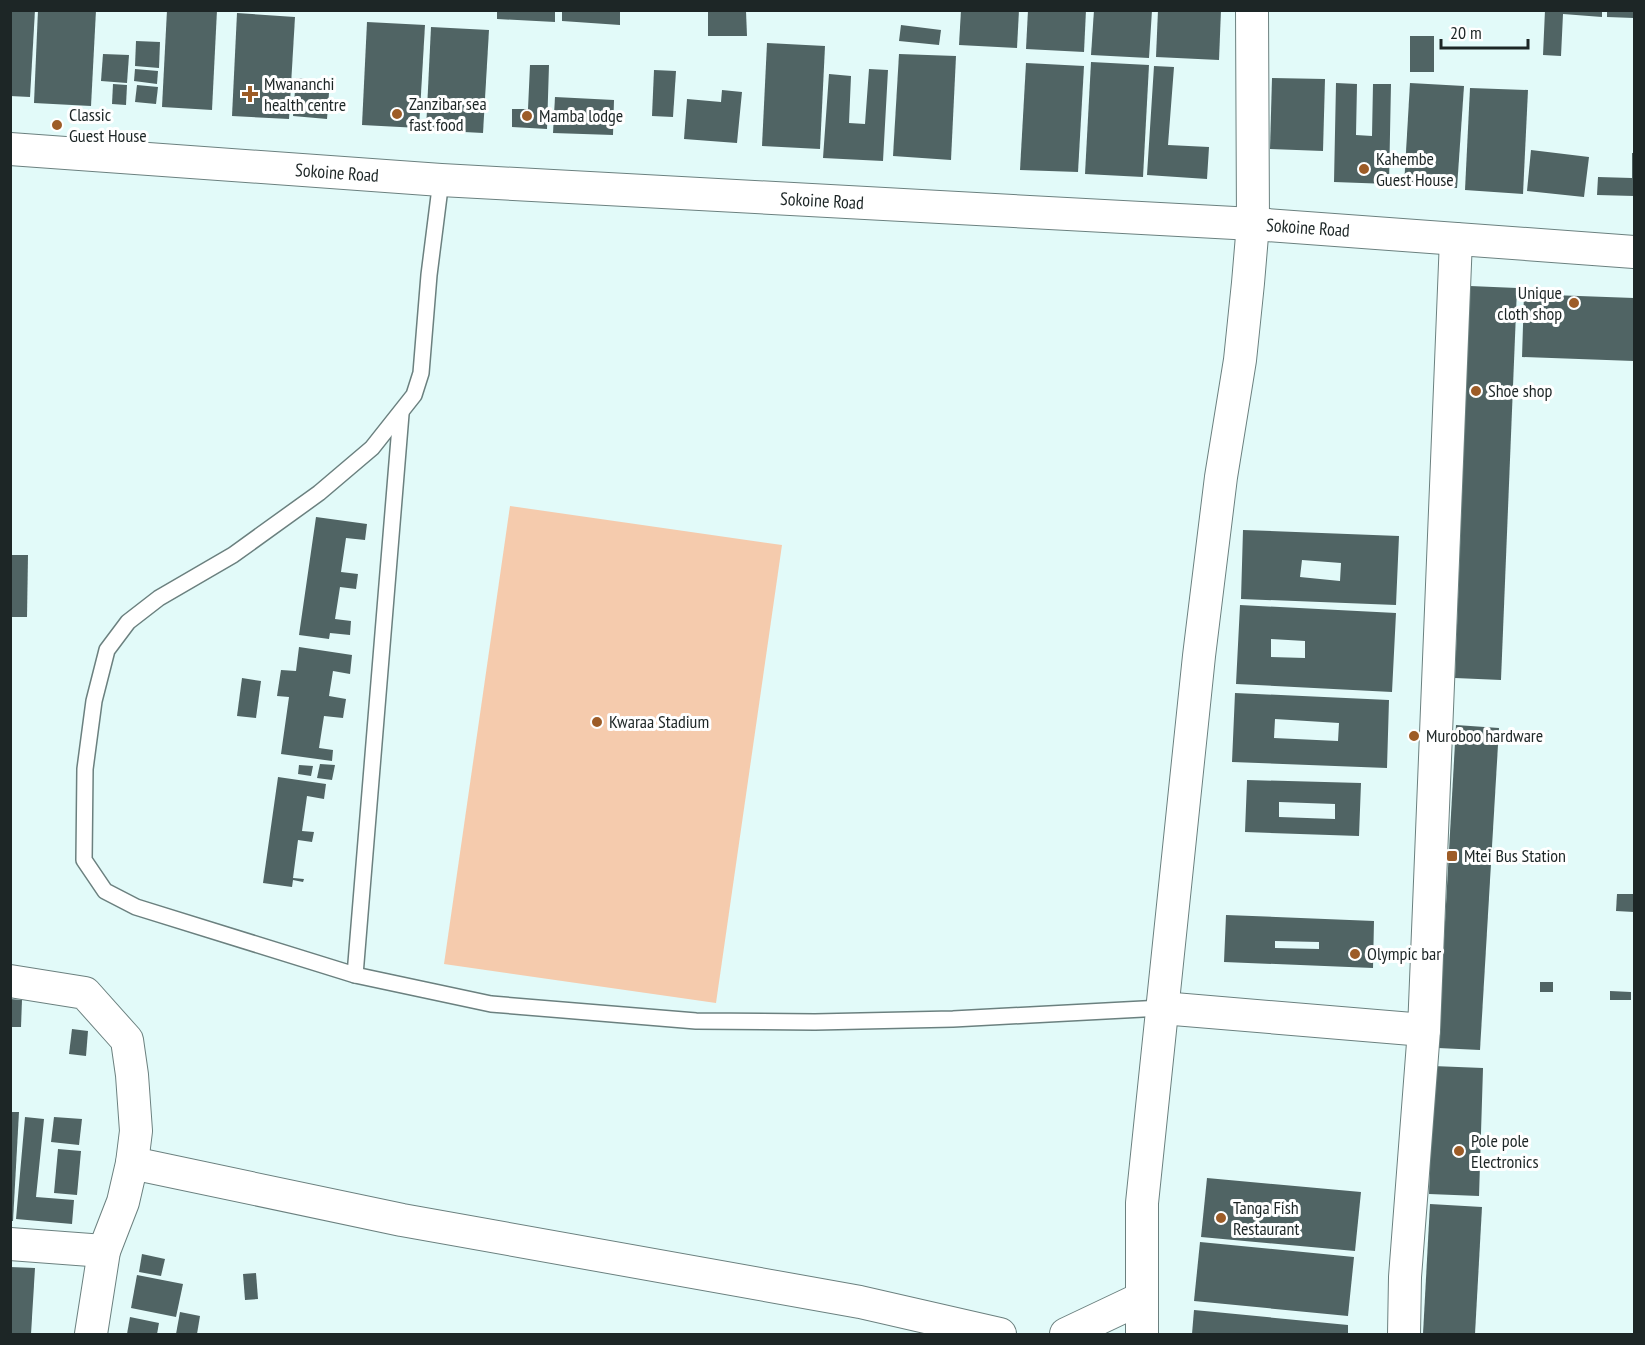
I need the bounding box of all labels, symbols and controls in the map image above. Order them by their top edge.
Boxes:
scale bar [1441,12,1528,50]
text: 20 m [1450,21,1482,44]
place label: Mwananchi health centre [264,72,346,116]
marker: Mwananchi health centre [241,85,259,103]
place label: Zanzibar sea fast food [409,92,487,136]
place label: Classic Guest House [69,103,147,147]
place label: Mamba lodge [539,104,623,127]
marker: Zanzibar sea fast food [390,107,404,121]
marker: Mamba lodge [520,109,534,123]
marker: Classic Guest House [50,118,64,132]
place label: Kahembe Guest House [1376,147,1454,191]
street label: Sokoine Road [294,158,380,187]
marker: Kahembe Guest House [1357,162,1371,176]
street label: Sokoine Road [780,187,864,214]
street label: Sokoine Road [1265,213,1351,242]
place label: Unique cloth shop [1497,281,1562,325]
marker: Unique cloth shop [1567,296,1581,310]
place label: Shoe shop [1488,379,1552,402]
marker: Shoe shop [1469,384,1483,398]
place label: Kwaraa Stadium [609,710,709,733]
marker: Kwaraa Stadium [590,715,604,729]
place label: Muroboo hardware [1426,724,1543,747]
marker: Muroboo hardware [1407,729,1421,743]
place label: Mtei Bus Station [1464,844,1566,867]
marker: Mtei Bus Station [1445,849,1459,863]
place label: Olympic bar [1367,942,1441,965]
marker: Olympic bar [1348,947,1362,961]
place label: Pole pole Electronics [1471,1129,1539,1173]
marker: Pole pole Electronics [1452,1144,1466,1158]
place label: Tanga Fish Restaurant [1233,1196,1299,1240]
marker: Tanga Fish Restaurant [1214,1211,1228,1225]

